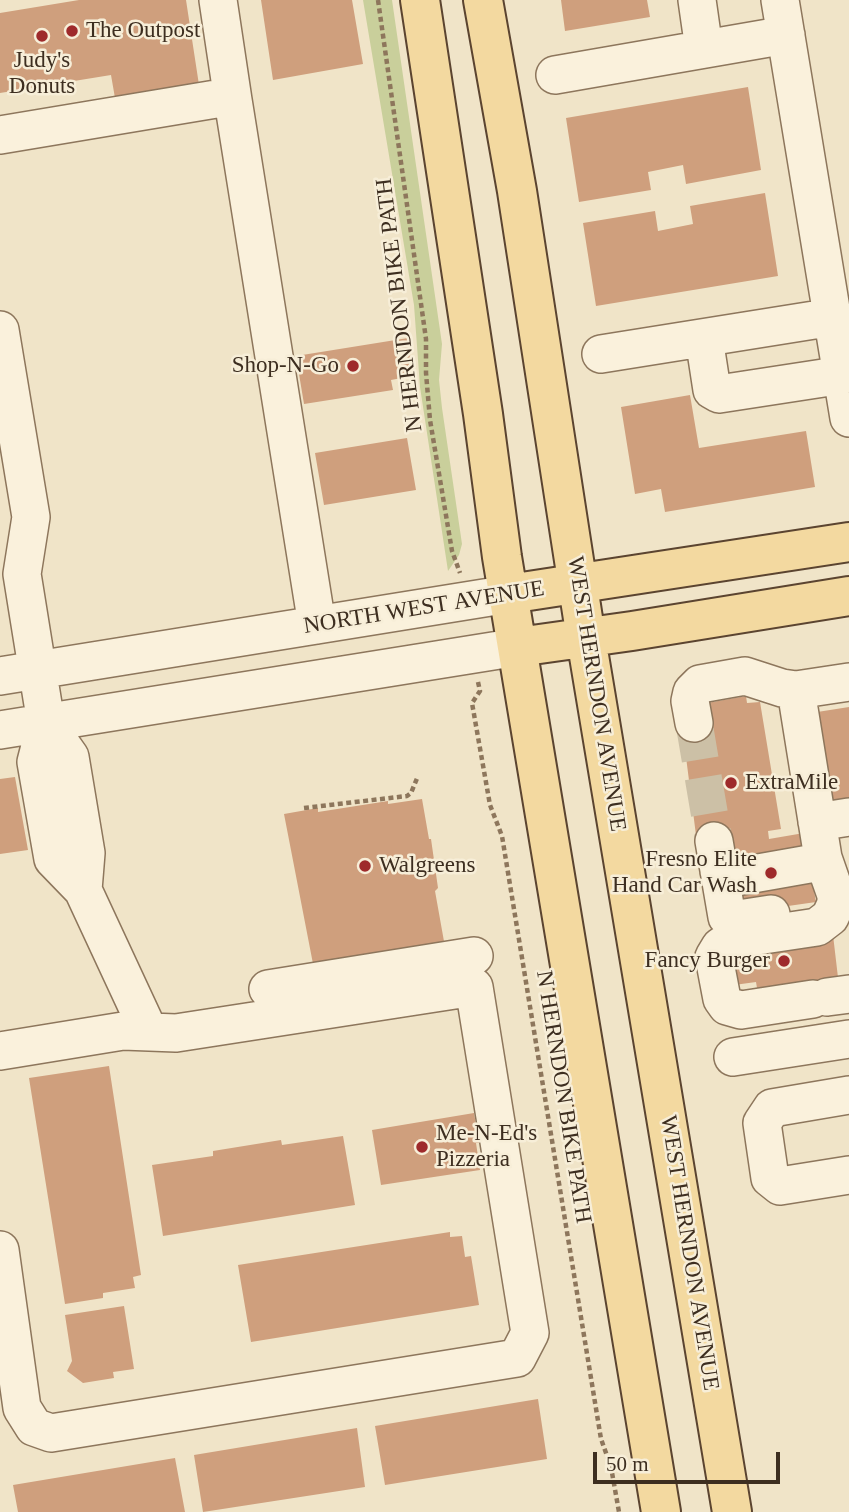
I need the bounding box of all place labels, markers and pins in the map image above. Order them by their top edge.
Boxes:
place label: The Outpost [86,17,200,45]
marker: The Outpost [64,23,80,39]
marker: Judy's Donuts [34,28,50,44]
place label: Judy's Donuts [9,47,75,101]
place label: Shop-N-Go [232,352,339,380]
marker: Shop-N-Go [345,358,361,374]
place label: ExtraMile [745,769,838,797]
marker: ExtraMile [723,775,739,791]
place label: Fresno Elite Hand Car Wash [612,846,757,900]
place label: Walgreens [379,852,475,880]
marker: Walgreens [357,858,373,874]
marker: Fresno Elite Hand Car Wash [763,865,779,881]
place label: Fancy Burger [645,947,770,975]
marker: Fancy Burger [776,953,792,969]
place label: Me-N-Ed's Pizzeria [436,1120,537,1174]
marker: Me-N-Ed's Pizzeria [414,1139,430,1155]

